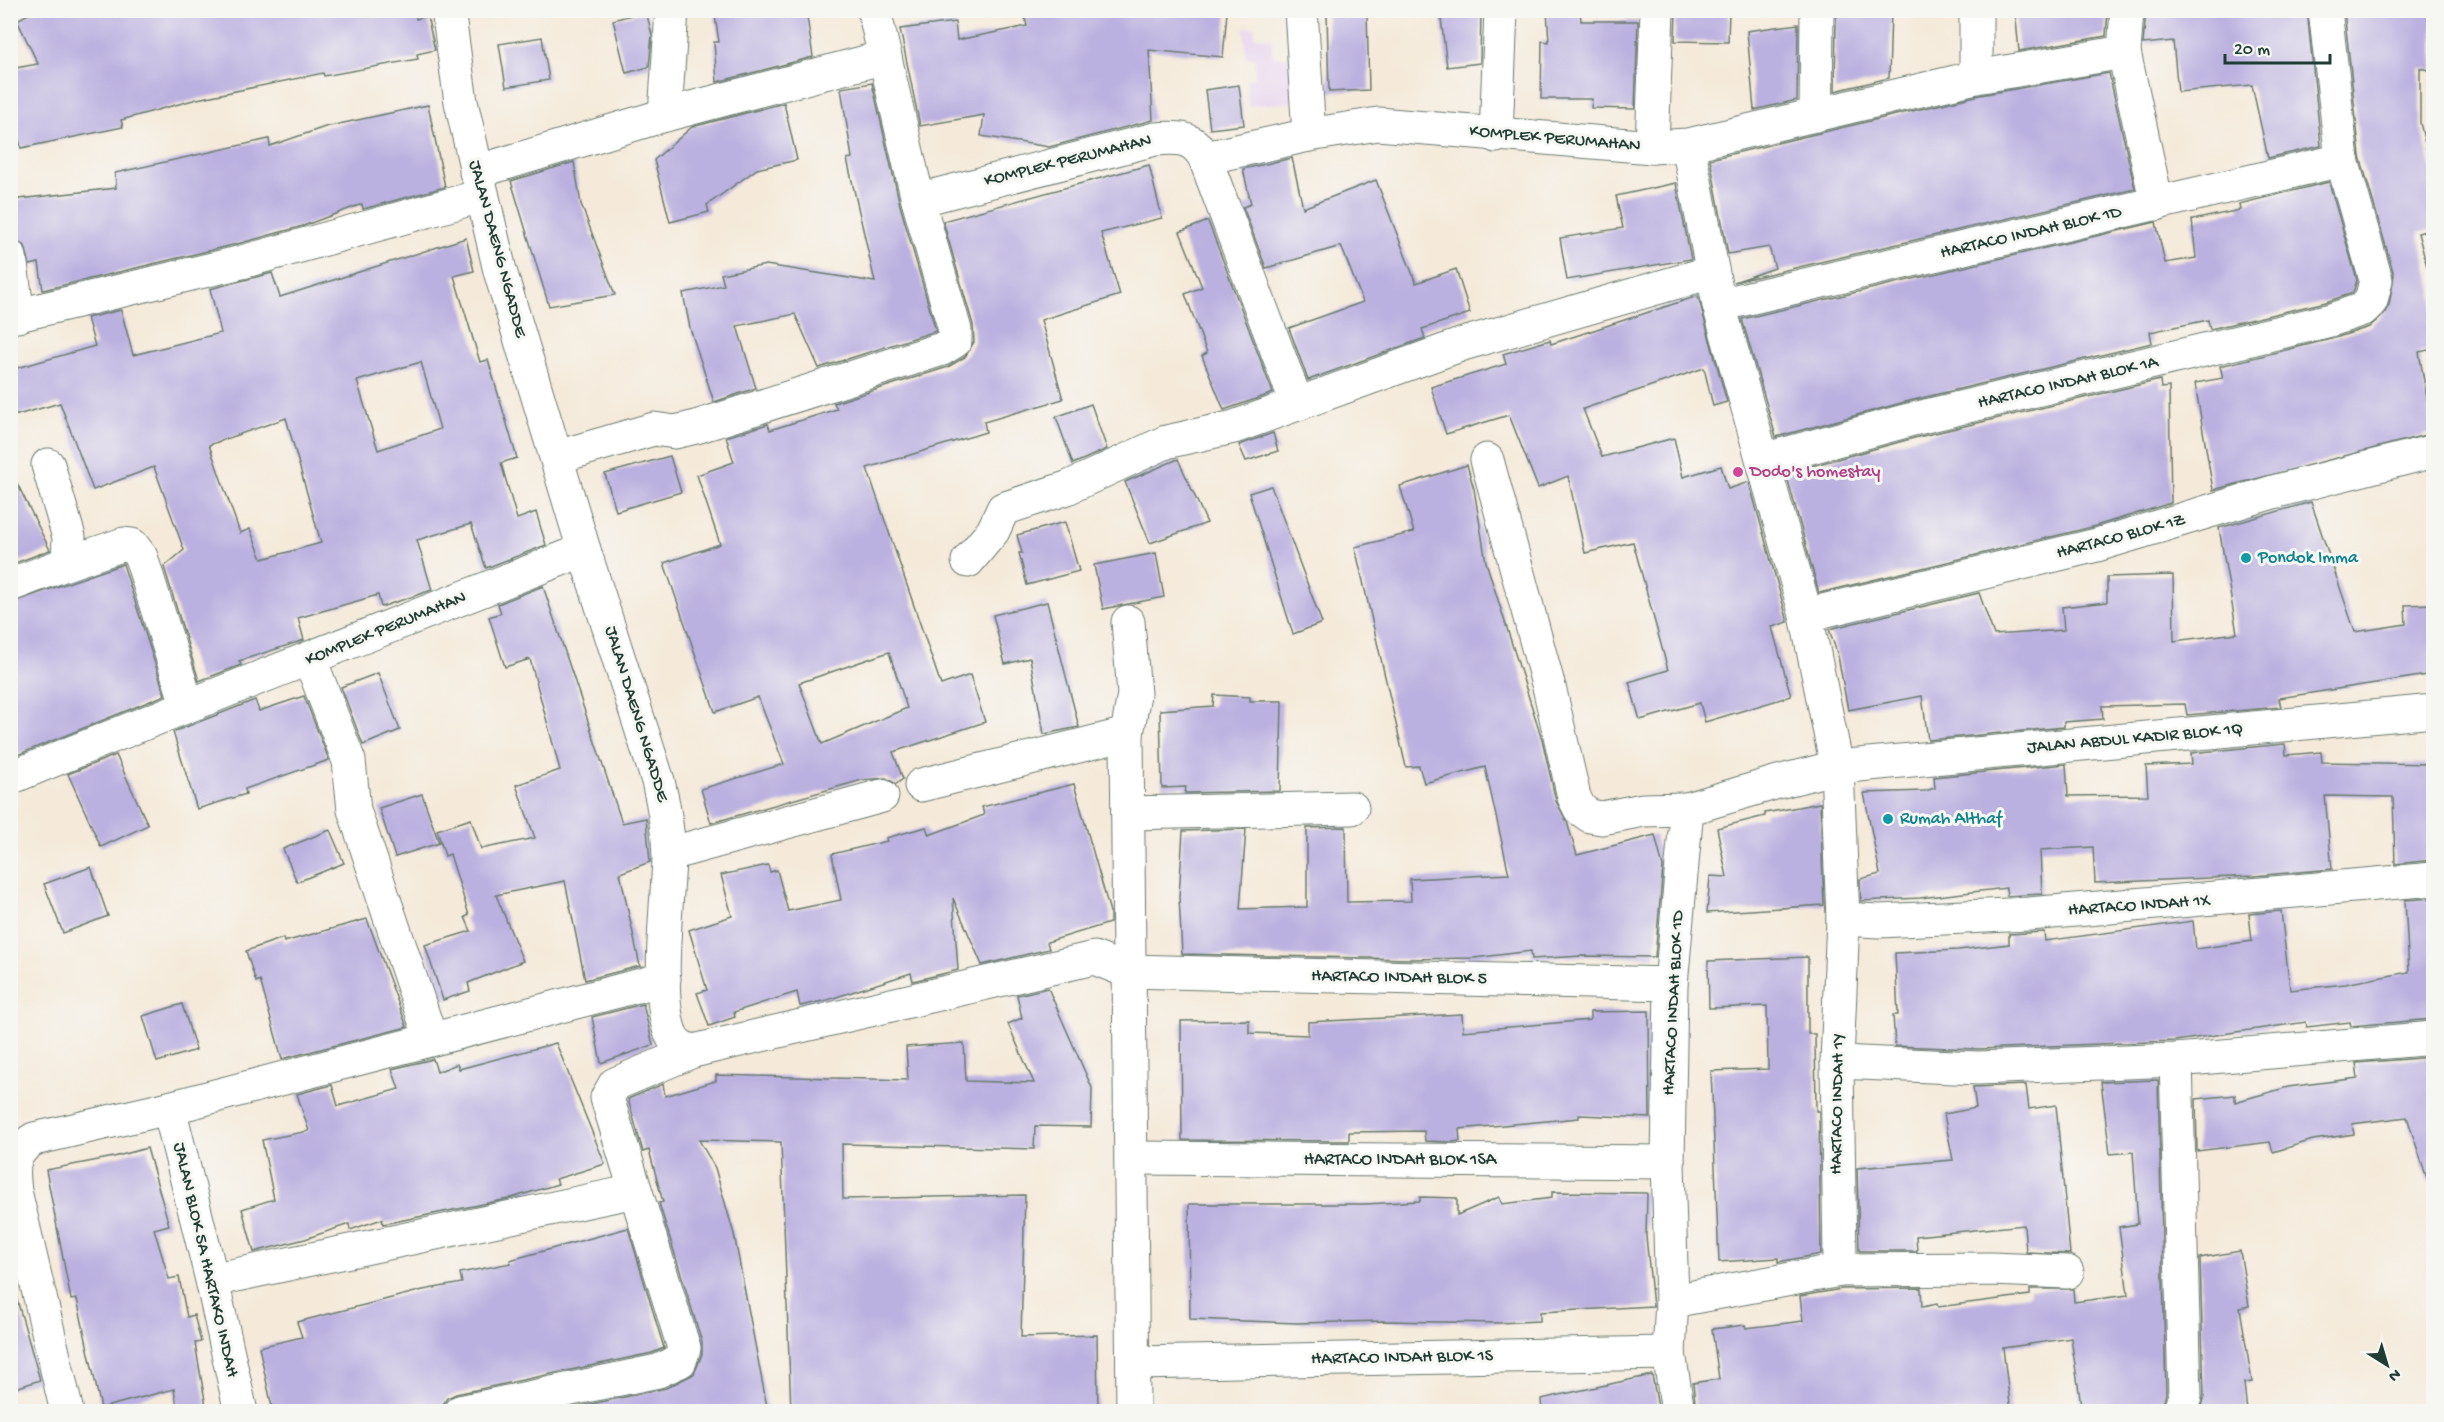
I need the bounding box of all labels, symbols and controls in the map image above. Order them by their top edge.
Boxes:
scale bar [2225,27,2330,65]
text: 20 m [2234,40,2270,61]
street label: KOMPLEK PERUMAHAN [1468,121,1642,157]
street label: KOMPLEK PERUMAHAN [982,130,1154,192]
street label: JALAN DAENG NGADDE [463,158,531,341]
street label: HARTACO INDAH BLOK 1D [1938,202,2124,264]
street label: HARTACO INDAH BLOK 1A [1976,352,2162,414]
place label: Dodo's homestay [1749,462,1880,483]
marker: Dodo's homestay [1731,465,1745,479]
street label: HARTACO BLOK 1Z [2054,510,2188,564]
place label: Pondok Imma [2257,548,2359,569]
marker: Pondok Imma [2239,551,2253,565]
street label: KOMPLEK PERUMAHAN [302,587,470,671]
street label: JALAN DAENG NGADDE [599,624,673,805]
street label: JALAN ABDUL KADIR BLOK 1Q [2026,719,2244,759]
place label: Rumah Althaf [1900,809,2003,830]
marker: Rumah Althaf [1881,812,1895,826]
street label: HARTACO INDAH 1X [2067,890,2212,921]
street label: HARTACO INDAH BLOK 1D [1659,910,1689,1096]
street label: HARTACO INDAH BLOK 5 [1311,966,1487,990]
street label: HARTACO INDAH 1Y [1826,1033,1850,1175]
street label: JALAN BLOK 5A HARTAKO INDAH [168,1141,242,1380]
street label: HARTACO INDAH BLOK 1SA [1304,1150,1498,1171]
north arrow [2357,1335,2417,1395]
street label: HARTACO INDAH BLOK 1S [1311,1346,1494,1370]
text: N [2384,1363,2404,1385]

